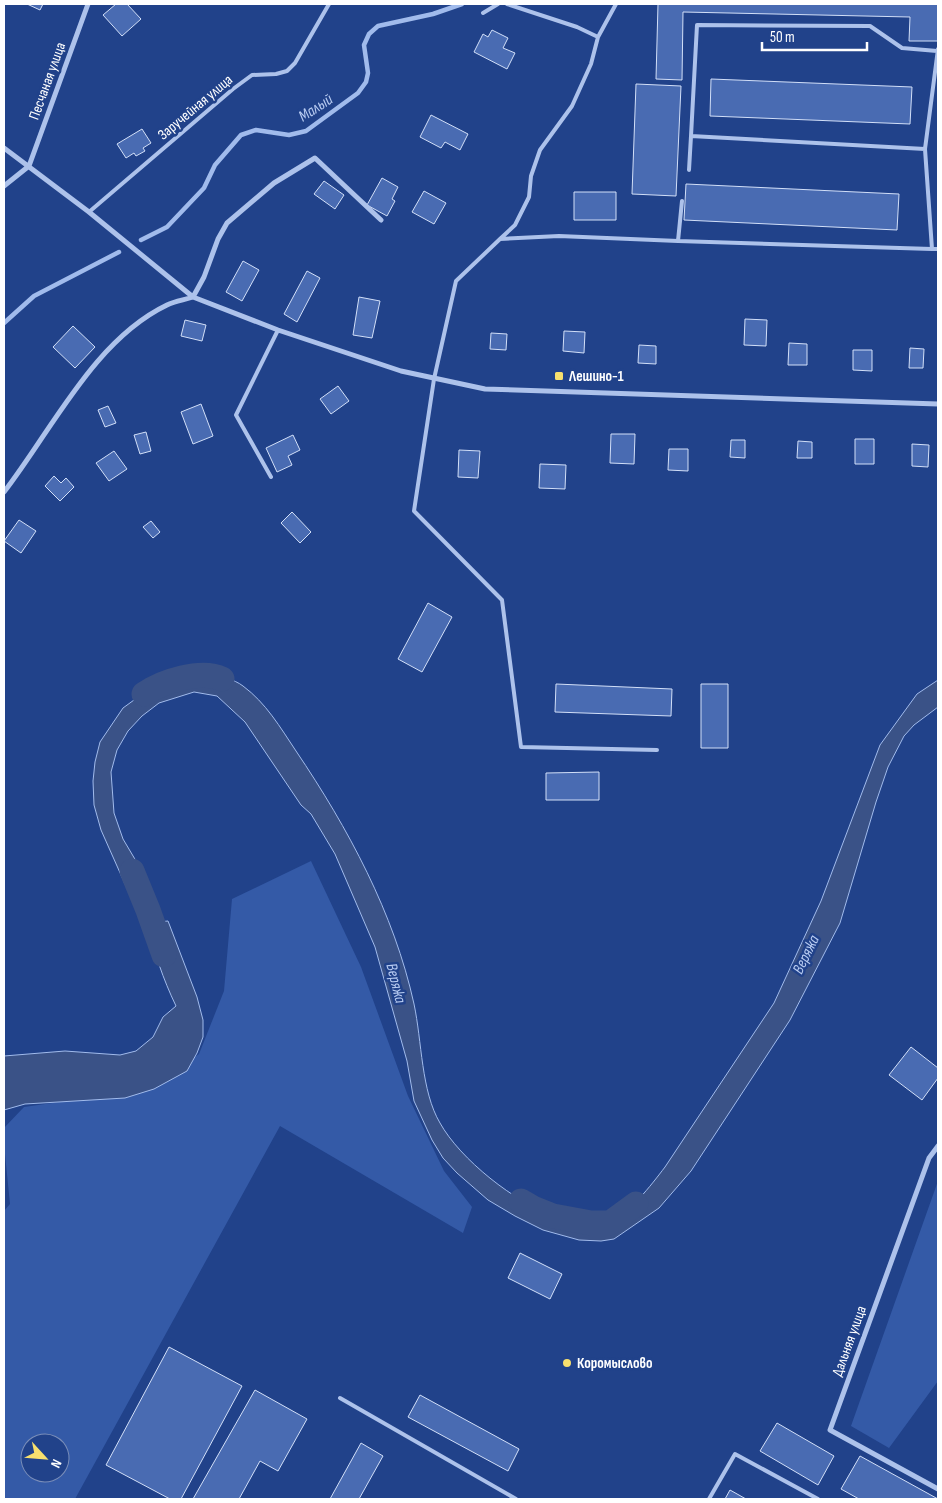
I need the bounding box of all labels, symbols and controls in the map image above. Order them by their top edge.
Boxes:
scale bar [762,20,867,52]
text: 50 m [770,28,795,47]
street label: Песчаная улица [25,40,70,122]
street label: Заручейная улица [154,70,237,144]
water label: Малый [295,90,337,126]
place label: Лешино-1 [568,367,624,386]
marker: Лешино-1 [553,370,565,382]
water label: Веряжа [789,932,824,977]
water label: Веряжа [381,961,410,1006]
street label: Дальняя улица [828,1303,871,1379]
place label: Коромыслово [577,1354,653,1373]
marker: Коромыслово [561,1357,573,1369]
north arrow [20,1433,70,1483]
text: N [47,1456,66,1471]

